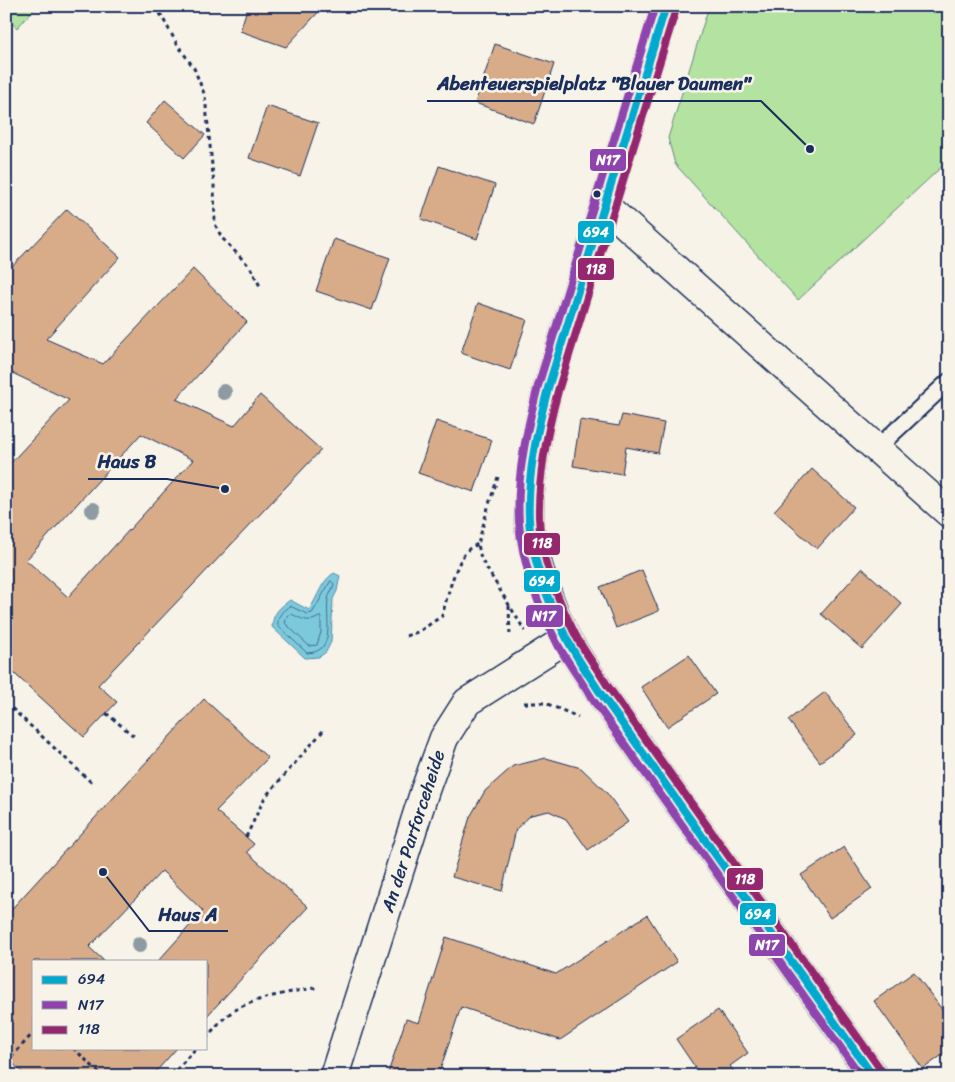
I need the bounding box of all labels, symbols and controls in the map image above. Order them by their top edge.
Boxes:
callout: Abenteuerspielplatz "Blauer Daumen" [427,67,761,101]
text: Abenteuerspielplatz "Blauer Daumen" [436,67,753,100]
line badge: N17 [589,148,627,172]
text: N17 [595,148,621,173]
unlabelled marker [592,189,602,199]
line badge: 694 [577,220,615,244]
text: 694 [582,220,609,245]
line badge: 118 [577,257,615,281]
text: 118 [586,257,607,282]
callout: Haus B [88,445,167,479]
text: Haus B [96,445,157,478]
text: 118 [532,531,553,556]
line badge: 118 [523,532,561,556]
line badge: 694 [523,569,561,593]
text: 694 [528,569,555,594]
line badge: N17 [525,604,564,628]
text: N17 [531,604,557,629]
street label: An der Parforceheide [371,746,454,917]
line badge: 118 [726,867,764,891]
text: 118 [735,867,756,892]
callout: Haus A [149,897,228,931]
text: Haus A [157,898,218,931]
line badge: 694 [739,902,777,926]
text: 694 [744,902,771,927]
line badge: N17 [748,933,786,957]
text: N17 [754,933,780,958]
legend [32,960,208,1050]
text: 694 [78,966,105,992]
text: N17 [78,992,105,1018]
text: 118 [78,1016,100,1042]

